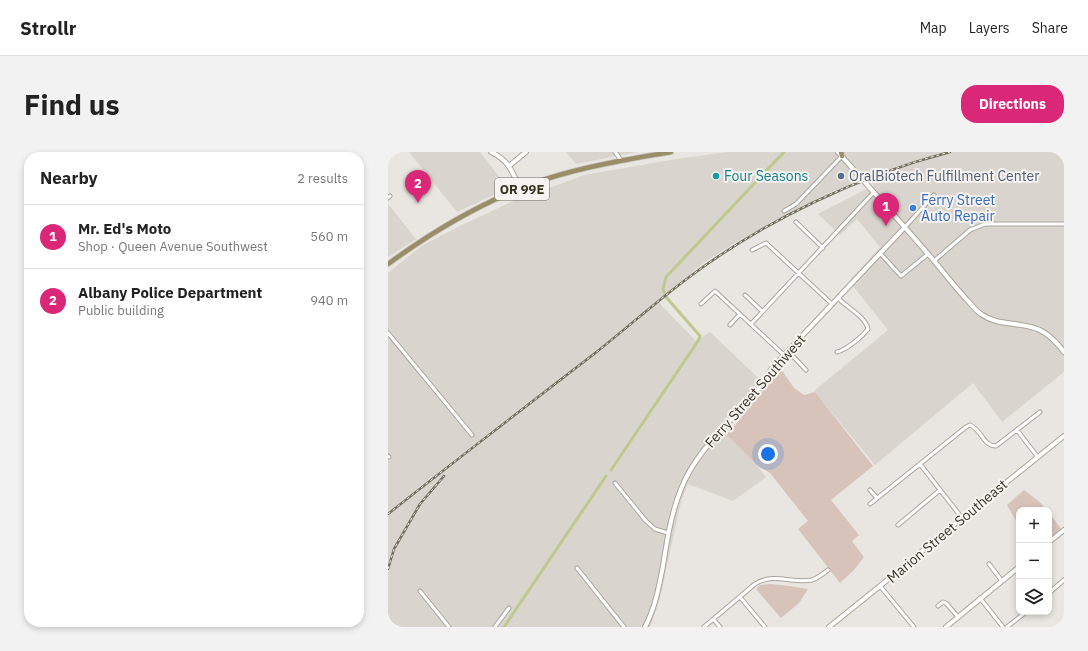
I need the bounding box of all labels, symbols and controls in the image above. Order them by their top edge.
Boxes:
text: Strollr [20,16,76,40]
text: Map [920,19,947,37]
text: Layers [969,19,1010,37]
text: Share [1032,19,1068,37]
button: Directions [961,85,1064,123]
text: Find us [24,86,120,123]
text: Nearby [40,167,98,189]
place label: Four Seasons [724,167,809,185]
place label: OralBiotech Fulfillment Center [849,167,1039,185]
text: 2 results [297,170,348,187]
pin: 2 [405,170,431,203]
marker: Four Seasons [711,171,721,181]
marker: OralBiotech Fulfillment Center [836,171,846,181]
road number: OR 99E [495,178,549,200]
place label: Ferry Street Auto Repair [921,191,995,225]
pin: 1 [873,193,899,226]
marker: Ferry Street Auto Repair [908,203,918,213]
text: Mr. Ed's Moto [78,219,171,238]
text: 1 [49,228,57,245]
text: 560 m [310,228,348,245]
text: Shop · Queen Avenue Southwest [78,238,268,255]
text: Albany Police Department [78,283,262,302]
text: 2 [49,292,57,309]
text: 940 m [310,292,348,309]
text: Public building [78,302,164,319]
street label: Ferry Street Southwest [701,331,809,451]
your location [758,444,778,464]
street label: Marion Street Southeast [883,475,1011,587]
map controls [1016,507,1052,615]
button: + [1016,507,1052,543]
button: − [1016,543,1052,579]
button: layers [1016,579,1052,615]

